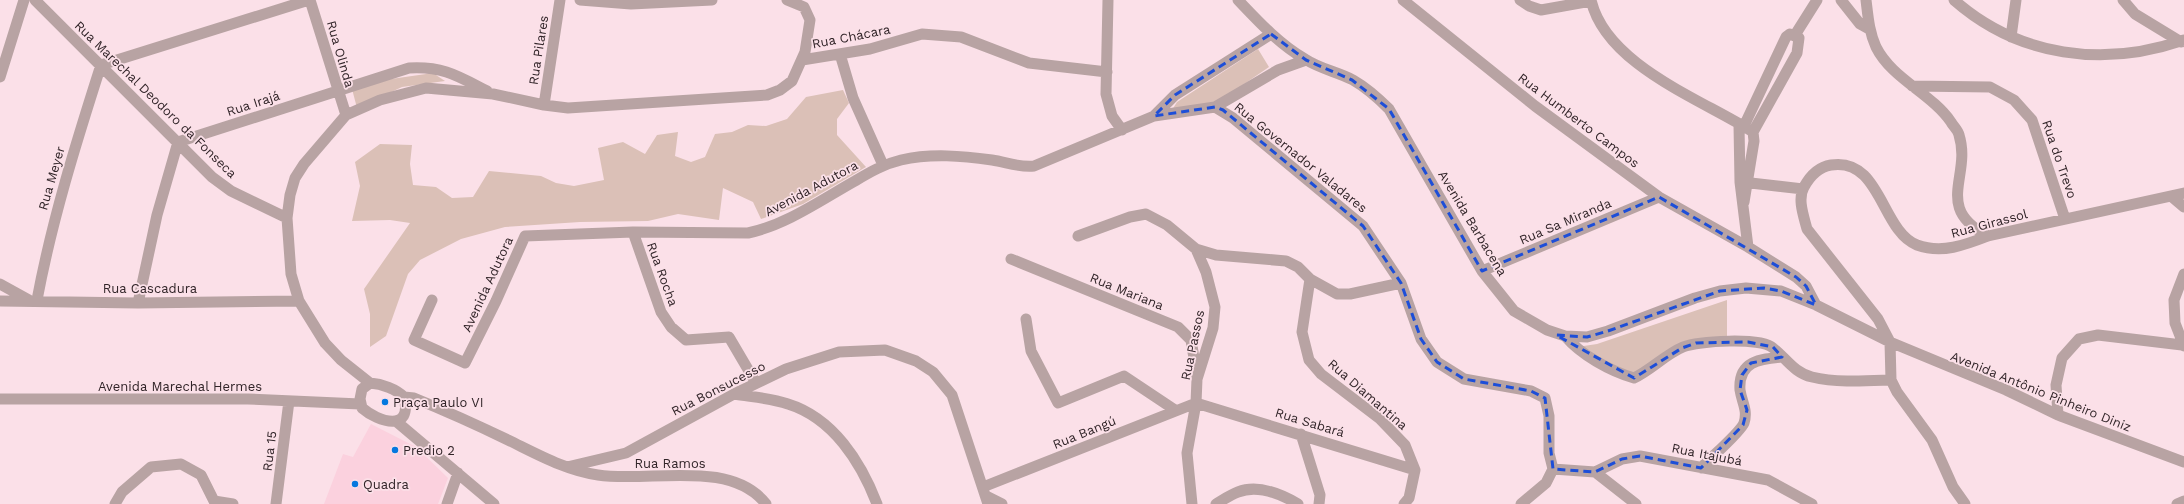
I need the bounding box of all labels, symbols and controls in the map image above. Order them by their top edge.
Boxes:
street label: Rua Pilares [526,14,551,86]
street label: Rua Marechal Deodoro da Fonseca [72,18,240,181]
street label: Rua Olinda [324,19,357,90]
street label: Rua Chácara [811,21,892,51]
street label: Rua Humberto Campos [1515,70,1642,171]
street label: Rua Irajá [225,88,282,119]
street label: Rua Governador Valadares [1231,99,1370,216]
street label: Rua do Trevo [2039,118,2080,201]
street label: Rua Meyer [35,144,68,212]
street label: Avenida Adutora [762,157,861,219]
street label: Avenida Barbacena [1435,168,1510,279]
street label: Rua Sa Miranda [1517,195,1614,248]
street label: Rua Girassol [1949,206,2029,241]
street label: Avenida Adutora [459,234,516,334]
street label: Rua Rocha [644,240,681,309]
street label: Rua Mariana [1088,270,1166,313]
street label: Rua Cascadura [103,281,198,296]
street label: Rua Passos [1178,308,1207,382]
street label: Avenida Antônio Pinheiro Diniz [1948,348,2133,435]
street label: Rua Diamantina [1325,356,1411,433]
street label: Rua Bonsucesso [669,358,768,419]
street label: Avenida Marechal Hermes [98,379,262,394]
place label: Praça Paulo VI [393,395,484,410]
marker: Praça Paulo VI [380,397,390,407]
street label: Rua Sabará [1273,405,1347,440]
street label: Rua Bangú [1050,413,1118,452]
street label: Rua 15 [260,430,279,472]
street label: Rua Itajubá [1670,440,1744,469]
place label: Predio 2 [403,443,455,458]
marker: Predio 2 [390,445,400,455]
street label: Rua Ramos [634,456,706,471]
place label: Quadra [363,477,409,492]
marker: Quadra [350,479,360,489]

